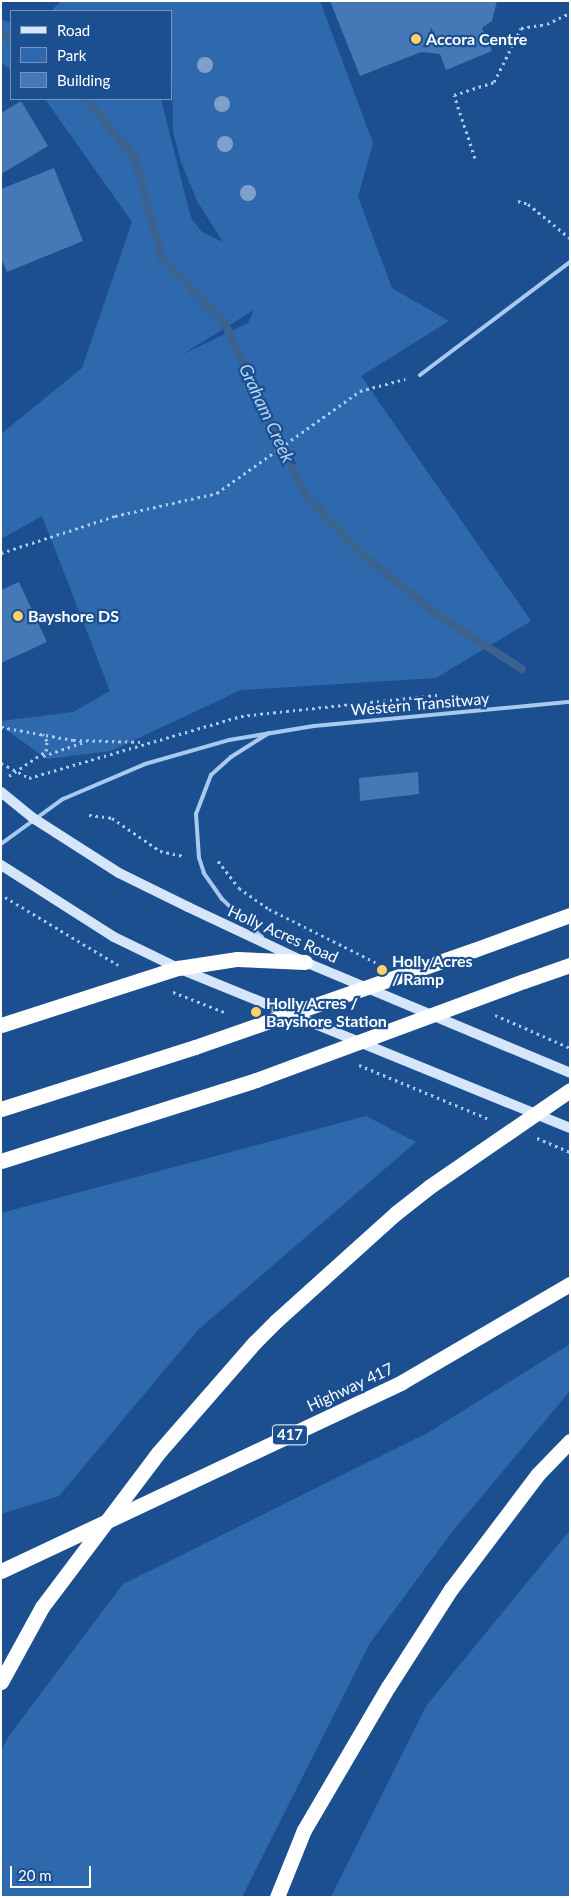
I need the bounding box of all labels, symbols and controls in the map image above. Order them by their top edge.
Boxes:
legend [10,10,172,100]
text: Road [57,21,90,39]
place label: Accora Centre [426,29,527,49]
marker: Accora Centre [410,33,422,45]
text: Park [57,46,86,64]
text: Building [57,71,110,89]
water label: Graham Creek [235,360,299,466]
place label: Bayshore DS [28,606,119,626]
marker: Bayshore DS [12,610,24,622]
street label: Western Transitway [350,688,490,720]
street label: Holly Acres Road [224,901,342,967]
place label: Holly Acres / Ramp [392,951,473,989]
marker: Holly Acres / Ramp [376,964,388,976]
place label: Holly Acres / Bayshore Station [266,993,387,1031]
marker: Holly Acres / Bayshore Station [250,1006,262,1018]
street label: Highway 417 [304,1359,396,1415]
road number: 417 [271,1422,309,1448]
scale bar [12,1856,94,1888]
text: 20 m [18,1866,52,1884]

